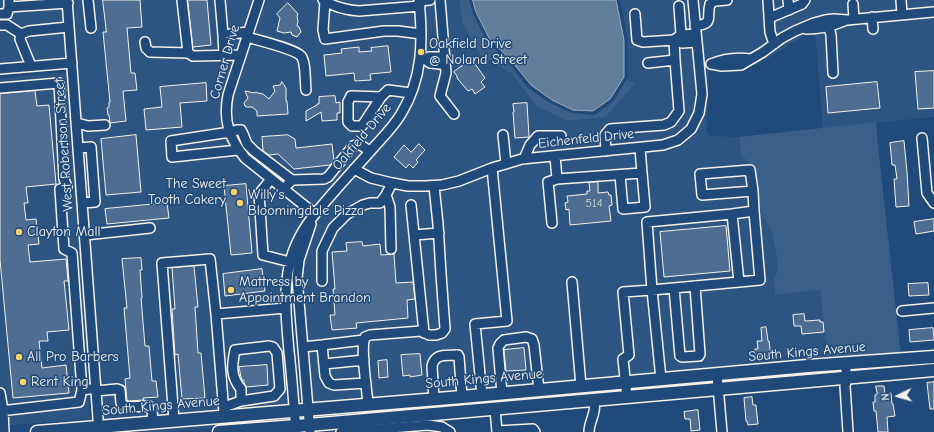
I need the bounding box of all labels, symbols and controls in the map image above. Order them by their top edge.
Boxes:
street label: Corner Drive [206,23,244,101]
place label: Oakfield Drive @ Noland Street [429,36,527,68]
marker: Oakfield Drive @ Noland Street [416,47,426,57]
street label: West Robertson Street [51,78,77,212]
street label: Oakfield Drive [329,100,395,174]
street label: Eichenfeld Drive [537,126,635,152]
place label: The Sweet Tooth Cakery [148,176,226,208]
marker: The Sweet Tooth Cakery [229,187,239,197]
place label: Willy's Bloomingdale Pizza [248,187,364,220]
house number: 514 [585,197,603,211]
marker: Willy's Bloomingdale Pizza [235,198,245,208]
place label: Clayton Mall [27,224,101,240]
marker: Clayton Mall [14,227,24,237]
place label: Mattress by Appointment Brandon [239,274,371,306]
marker: Mattress by Appointment Brandon [226,285,236,295]
street label: South Kings Avenue [748,338,866,366]
place label: All Pro Barbers [27,349,119,365]
marker: All Pro Barbers [14,352,24,362]
street label: South Kings Avenue [425,365,543,393]
place label: Rent King [31,374,89,390]
north arrow [878,376,918,416]
marker: Rent King [18,377,28,387]
street label: South Kings Avenue [102,392,220,420]
text: N [879,393,892,401]

